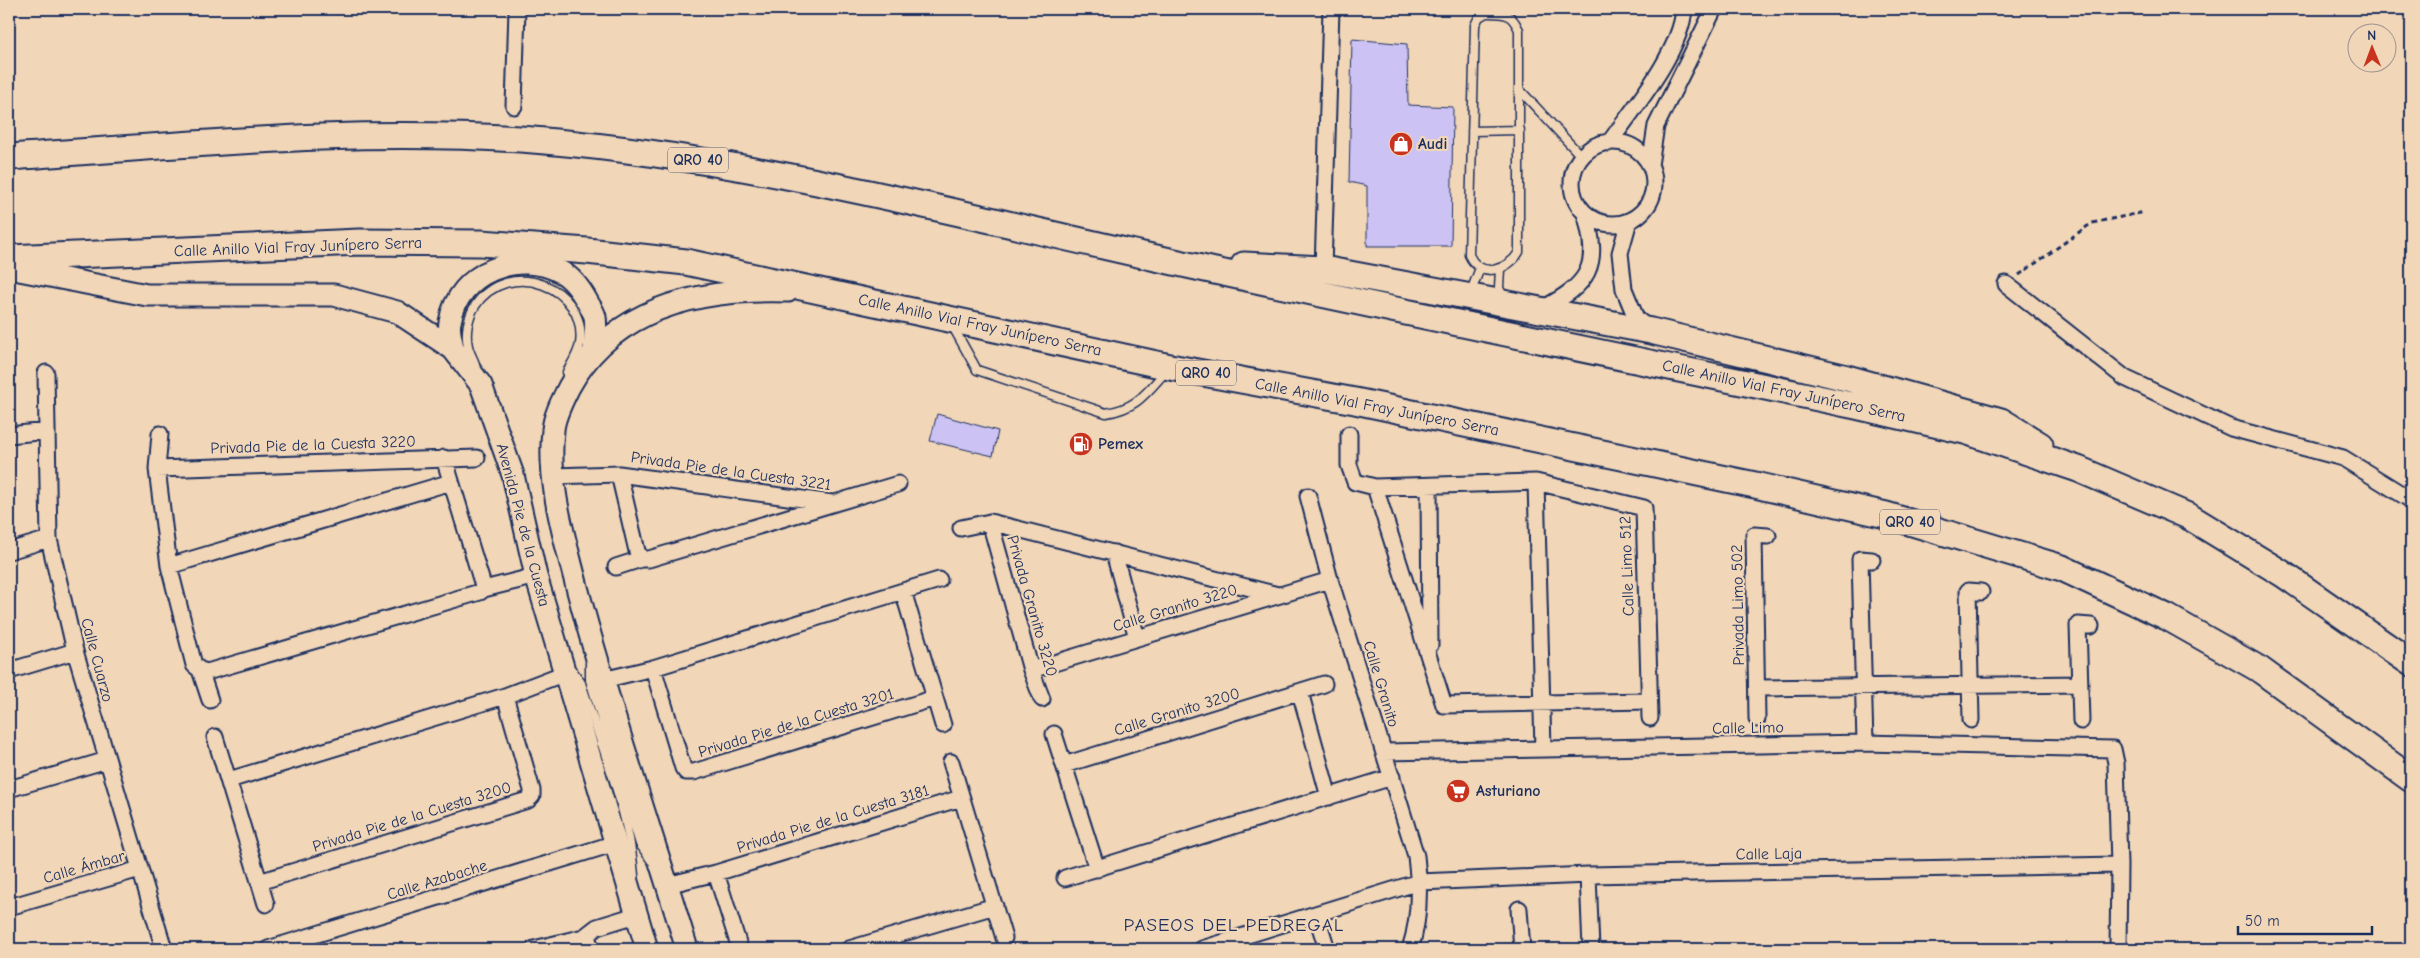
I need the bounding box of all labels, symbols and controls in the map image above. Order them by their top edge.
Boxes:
north arrow [2348,22,2398,72]
text: N [2367,27,2376,44]
shop icon: Audi [1388,131,1414,157]
place label: Audi [1418,135,1447,153]
road number: QRO 40 [668,148,728,172]
street label: Calle Anillo Vial Fray Junípero Serra [174,234,422,260]
street label: Calle Anillo Vial Fray Junípero Serra [857,290,1103,360]
street label: Calle Anillo Vial Fray Junípero Serra [1661,356,1907,426]
road number: QRO 40 [1176,360,1236,386]
street label: Calle Anillo Vial Fray Junípero Serra [1253,374,1501,440]
fuel station icon: Pemex [1068,431,1094,457]
street label: Privada Pie de la Cuesta 3220 [210,432,416,458]
place label: Pemex [1098,435,1143,453]
street label: Avenida Pie de la Cuesta [493,441,553,609]
street label: Privada Pie de la Cuesta 3221 [630,448,832,494]
road number: QRO 40 [1880,510,1940,534]
street label: Calle Limo 512 [1616,515,1638,617]
street label: Privada Granito 3220 [1003,533,1061,679]
street label: Privada Limo 502 [1728,544,1748,666]
street label: Calle Granito 3220 [1111,581,1239,635]
street label: Calle Cuarzo [77,616,117,704]
street label: Calle Granito [1359,639,1403,729]
street label: Calle Granito 3200 [1112,684,1242,740]
street label: Privada Pie de la Cuesta 3201 [696,685,896,761]
street label: Calle Limo [1712,718,1784,738]
street label: Privada Pie de la Cuesta 3200 [310,778,514,856]
supermarket icon: Asturiano [1445,778,1471,804]
street label: Privada Pie de la Cuesta 3181 [735,781,931,857]
place label: Asturiano [1476,782,1541,800]
street label: Calle Laja [1736,844,1802,864]
street label: Calle Ámbar [41,846,128,887]
street label: Calle Azabache [385,856,489,904]
scale bar [2238,903,2371,935]
text: 50 m [2245,912,2280,930]
district label: PASEOS DEL PEDREGAL [1124,914,1344,936]

